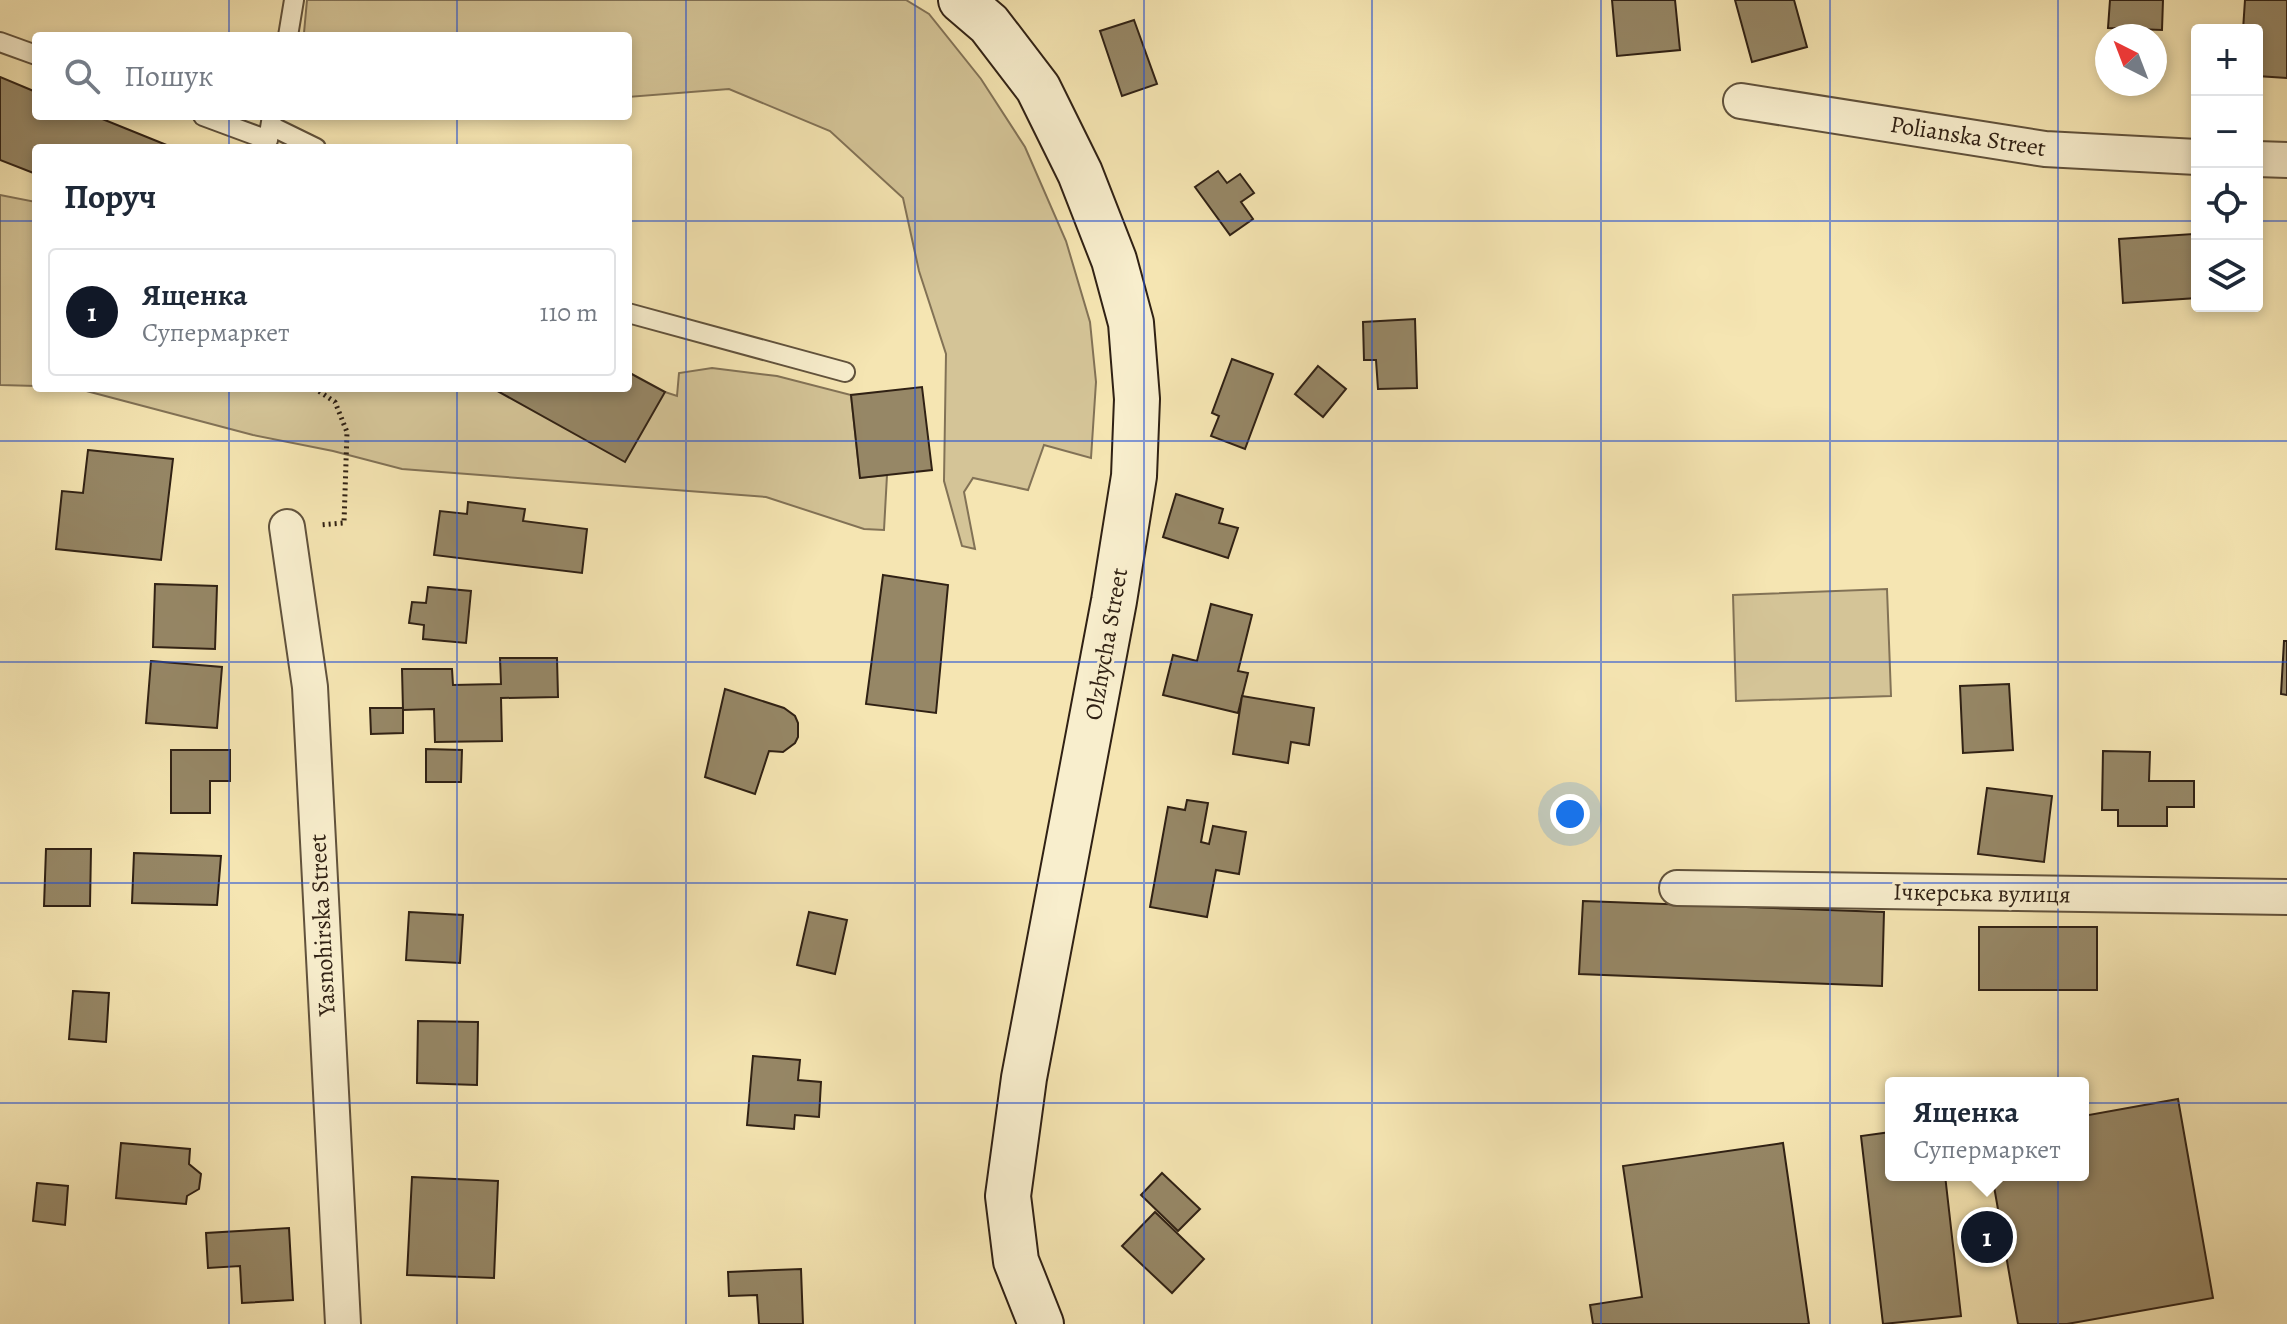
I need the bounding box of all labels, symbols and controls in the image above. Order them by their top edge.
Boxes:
north arrow [2095,24,2167,96]
map controls [2191,24,2263,312]
button: + [2191,24,2263,96]
search box [32,32,632,120]
icon: search [60,54,104,98]
text: Пошук [124,56,214,96]
button: − [2191,96,2263,168]
street label: Polianska Street [1888,108,2048,164]
button: locate [2191,168,2263,240]
text: Поруч [64,173,156,220]
button: layers [2191,240,2263,312]
text: Ященка [142,275,248,315]
text: 1 [87,295,97,330]
text: 110 m [540,295,598,330]
text: Супермаркет [142,315,290,350]
street label: Olzhycha Street [1077,565,1135,723]
your location [1550,794,1590,834]
street label: Yasnohirska Street [301,833,343,1018]
street label: Ічкерська вулиця [1893,875,2071,911]
popup [1885,1077,2089,1181]
text: Ященка [1913,1092,2019,1132]
text: Супермаркет [1913,1132,2061,1167]
pin: 1 [1961,1207,2013,1267]

